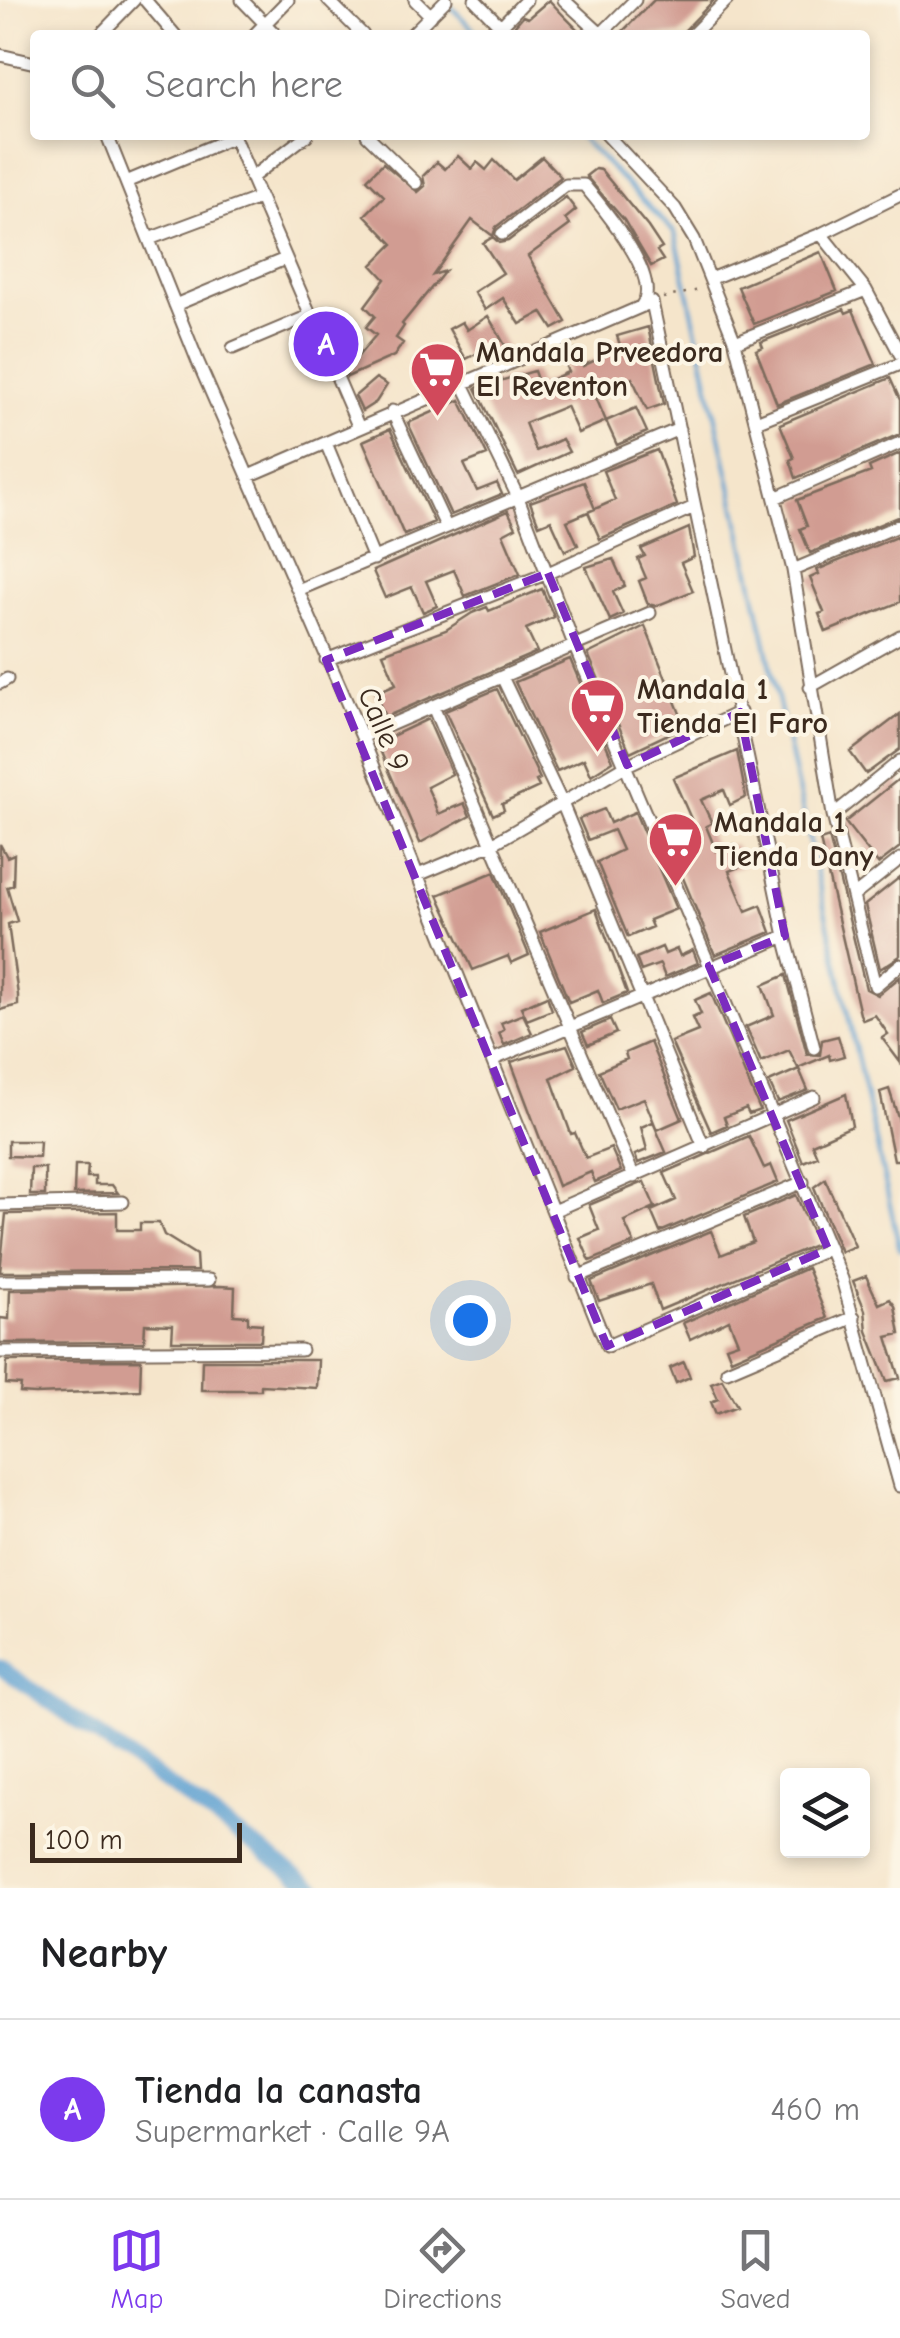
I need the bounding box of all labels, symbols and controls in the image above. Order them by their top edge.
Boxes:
search box [30,30,870,140]
icon: search [65,58,120,113]
text: Search here [145,63,343,107]
pin: A [294,306,358,382]
place label: Mandala Prveedora El Reventon [476,335,724,404]
supermarket icon: Mandala Prveedora El Reventon [407,339,467,418]
place label: Mandala 1 Tienda El Faro [637,672,828,741]
supermarket icon: Mandala 1 Tienda El Faro [568,676,628,755]
street label: Calle 9 [350,682,417,777]
place label: Mandala 1 Tienda Dany [714,805,874,874]
supermarket icon: Mandala 1 Tienda Dany [645,809,705,888]
your location [445,1295,496,1346]
map controls [780,1768,870,1858]
button: layers [780,1768,870,1858]
scale bar [30,1818,242,1862]
text: 100 m [45,1824,123,1856]
text: Nearby [40,1929,167,1978]
text: Tienda la canasta [135,2069,422,2113]
text: A [64,2091,81,2128]
text: 460 m [771,2091,860,2128]
text: Supermarket · Calle 9A [135,2113,450,2150]
tab: Map [109,2223,164,2315]
tab: Directions [383,2223,502,2315]
tab: Saved [721,2223,791,2315]

